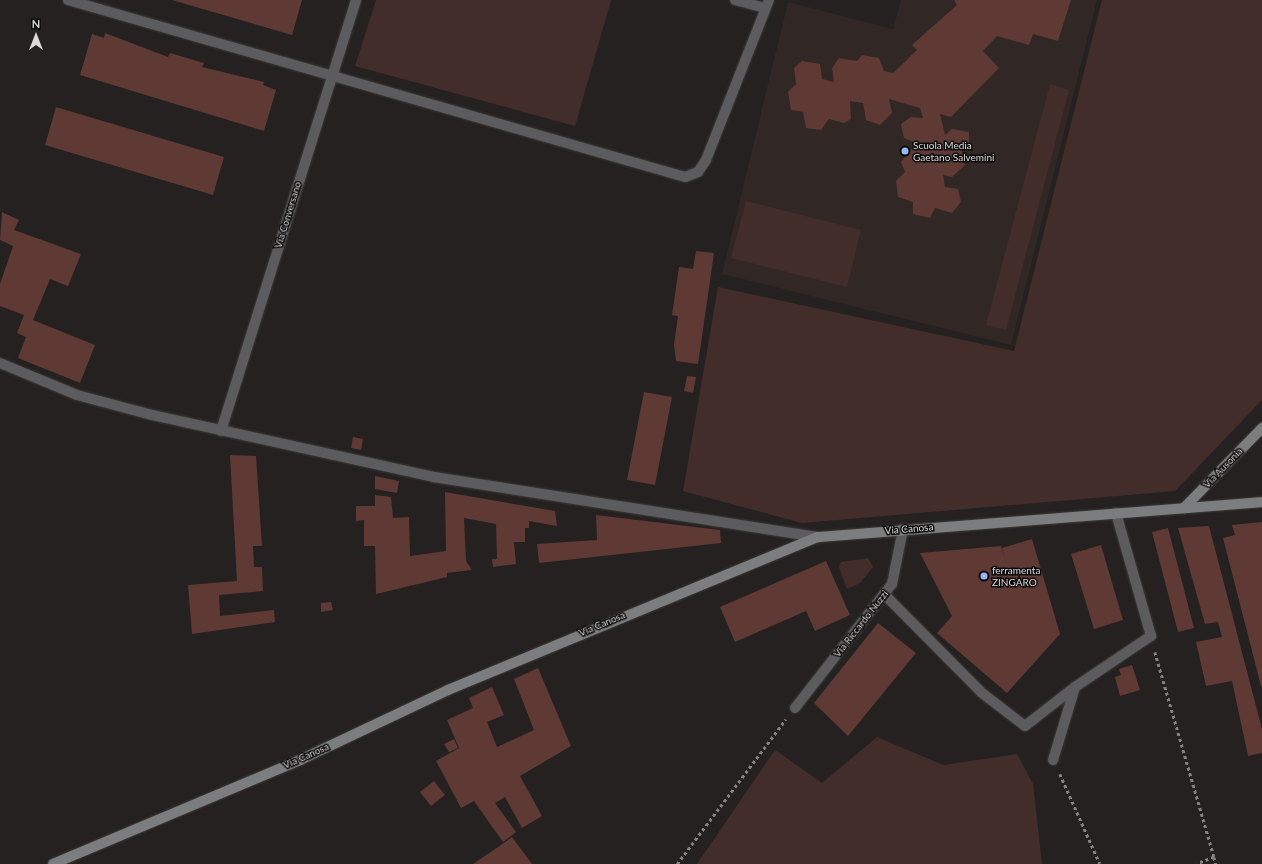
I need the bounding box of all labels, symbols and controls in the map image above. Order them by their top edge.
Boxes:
north arrow [16,16,56,56]
text: N [32,17,40,30]
place label: Scuola Media Gaetano Salvemini [913,139,994,162]
marker: Scuola Media Gaetano Salvemini [900,146,910,156]
street label: Via Conversano [272,180,304,250]
street label: Via Ausonia [1201,445,1245,491]
street label: Via Canosa [884,521,934,537]
place label: ferramenta ZINGARO [992,564,1040,588]
marker: ferramenta ZINGARO [979,571,989,581]
street label: Via Riccardo Nuzzi [831,588,891,660]
street label: Via Canosa [577,609,627,639]
street label: Via Canosa [281,741,331,771]

